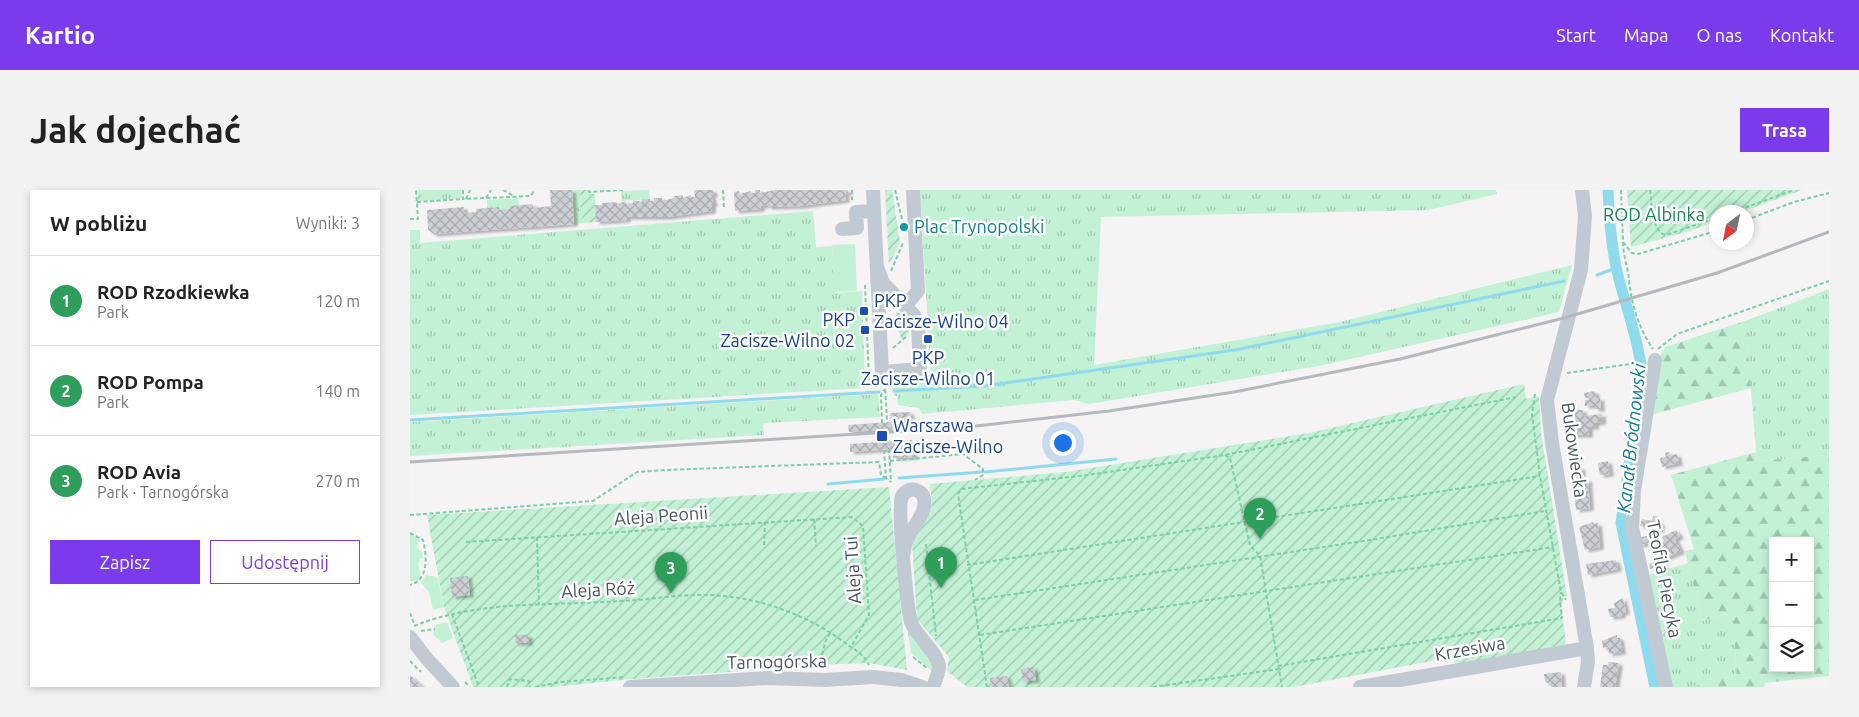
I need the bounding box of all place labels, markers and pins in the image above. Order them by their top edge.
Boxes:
place label: Plac Trynopolski [914,216,1044,236]
marker: Plac Trynopolski [898,221,910,233]
place label: PKP Zacisze-Wilno 04 [874,290,1009,331]
marker: PKP Zacisze-Wilno 04 [858,305,870,317]
place label: PKP Zacisze-Wilno 02 [720,309,855,350]
marker: PKP Zacisze-Wilno 02 [859,324,871,336]
marker: PKP Zacisze-Wilno 01 [922,333,934,345]
place label: PKP Zacisze-Wilno 01 [861,347,995,388]
place label: Warszawa Zacisze-Wilno [893,415,1003,456]
marker: Warszawa Zacisze-Wilno [875,429,889,443]
pin: 2 [1244,498,1276,539]
pin: 1 [925,547,957,588]
pin: 3 [655,552,687,593]

